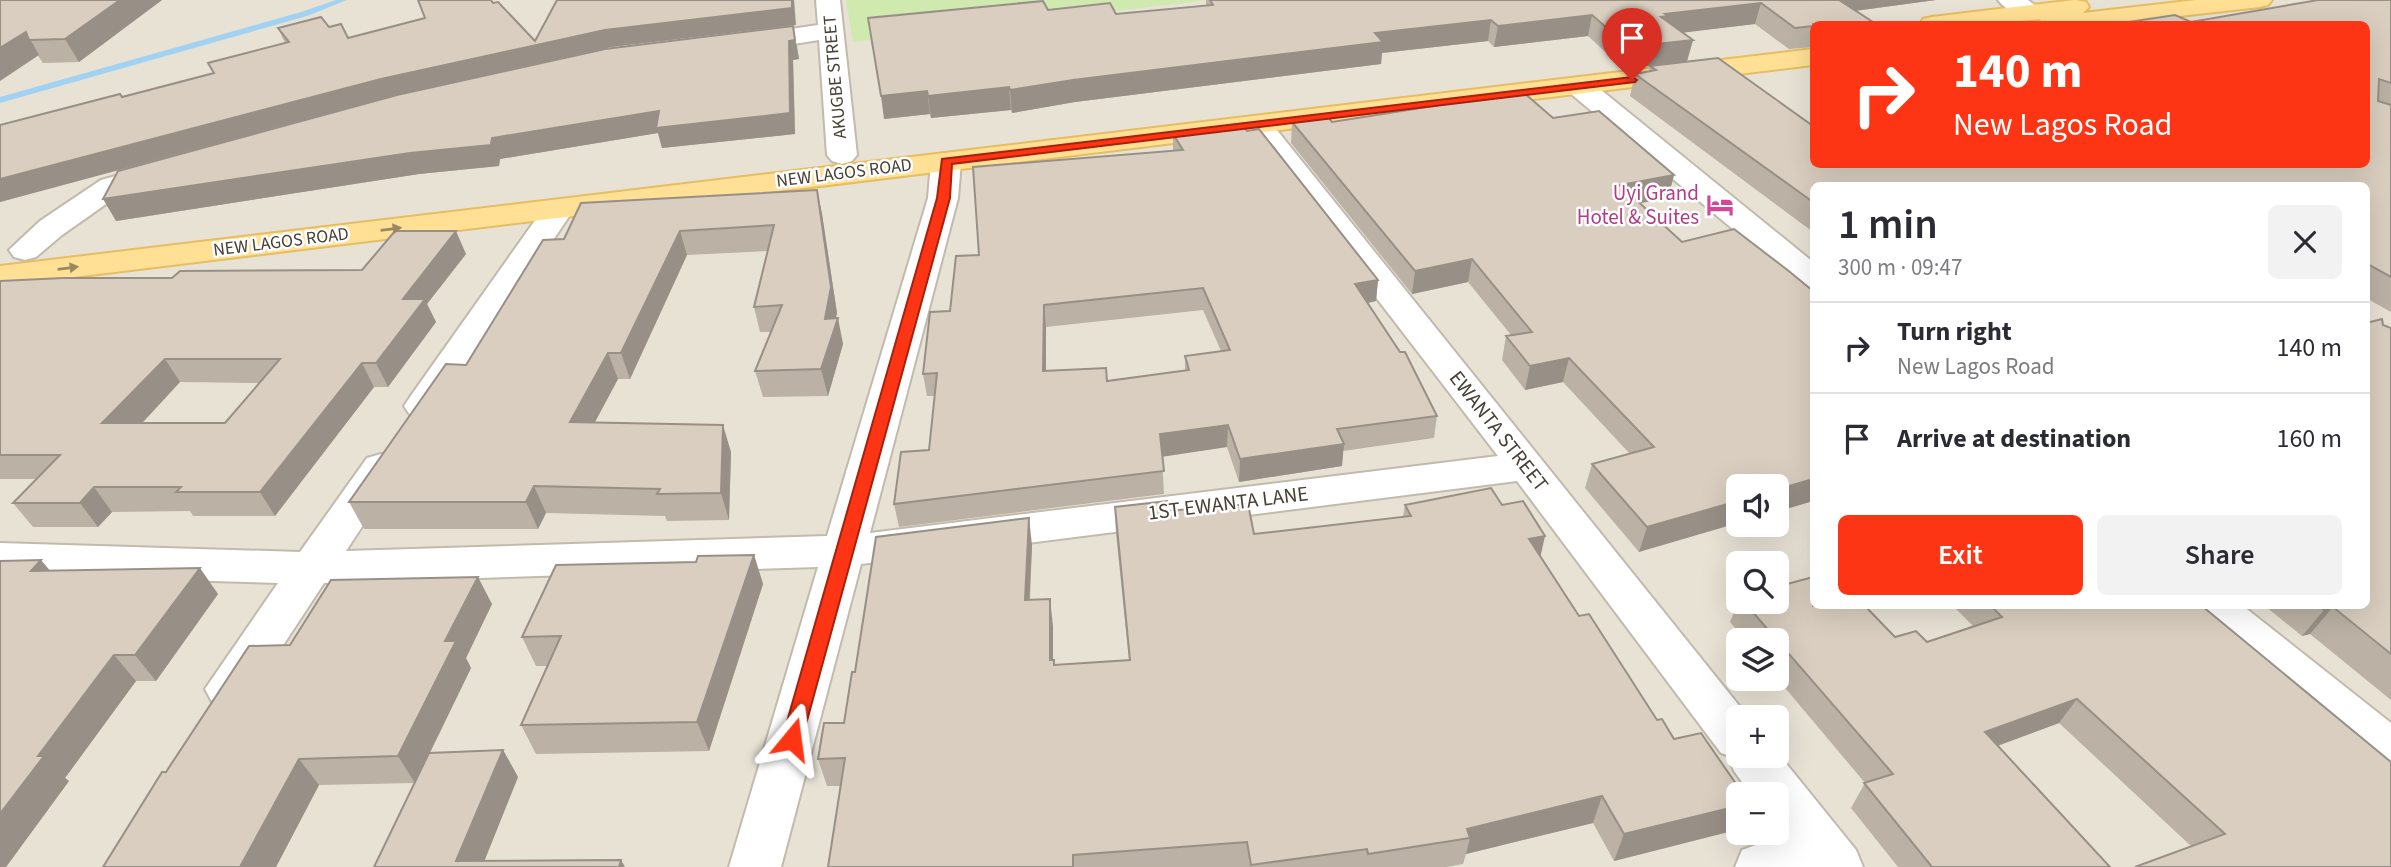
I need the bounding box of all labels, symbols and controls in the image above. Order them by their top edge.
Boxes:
pin [1602,8,1662,80]
street label: AKUGBE STREET [817,14,853,140]
icon: arrive [1613,19,1651,57]
text: 140 m [1953,37,2082,107]
icon: right [1838,49,1929,140]
text: New Lagos Road [1953,102,2172,148]
street label: NEW LAGOS ROAD [775,152,913,194]
place label: Uyi Grand Hotel & Suites [1577,178,1699,232]
hotel icon: Uyi Grand Hotel & Suites [1705,190,1735,220]
text: 1 min [1838,195,1938,255]
button: close [2268,205,2342,279]
street label: NEW LAGOS ROAD [212,221,350,263]
one-way arrow [380,224,402,235]
text: 300 m · 09:47 [1838,251,1962,284]
one-way arrow [57,263,79,274]
text: Turn right [1897,313,2012,350]
icon: right [1838,329,1876,367]
text: 140 m [2276,329,2342,366]
text: New Lagos Road [1897,350,2055,383]
street label: EWANTA STREET [1442,364,1556,498]
icon: arrive [1838,420,1876,458]
text: Arrive at destination [1897,420,2131,457]
text: 160 m [2276,420,2342,457]
map controls [1726,474,1789,845]
button: sound [1726,474,1789,537]
street label: 1ST EWANTA LANE [1146,478,1310,528]
button: Exit [1838,515,2083,595]
button: Share [2097,515,2342,595]
button: search [1726,551,1789,614]
button: layers [1726,628,1789,691]
position arrow [755,702,829,776]
button: + [1726,705,1789,768]
button: − [1726,782,1789,845]

